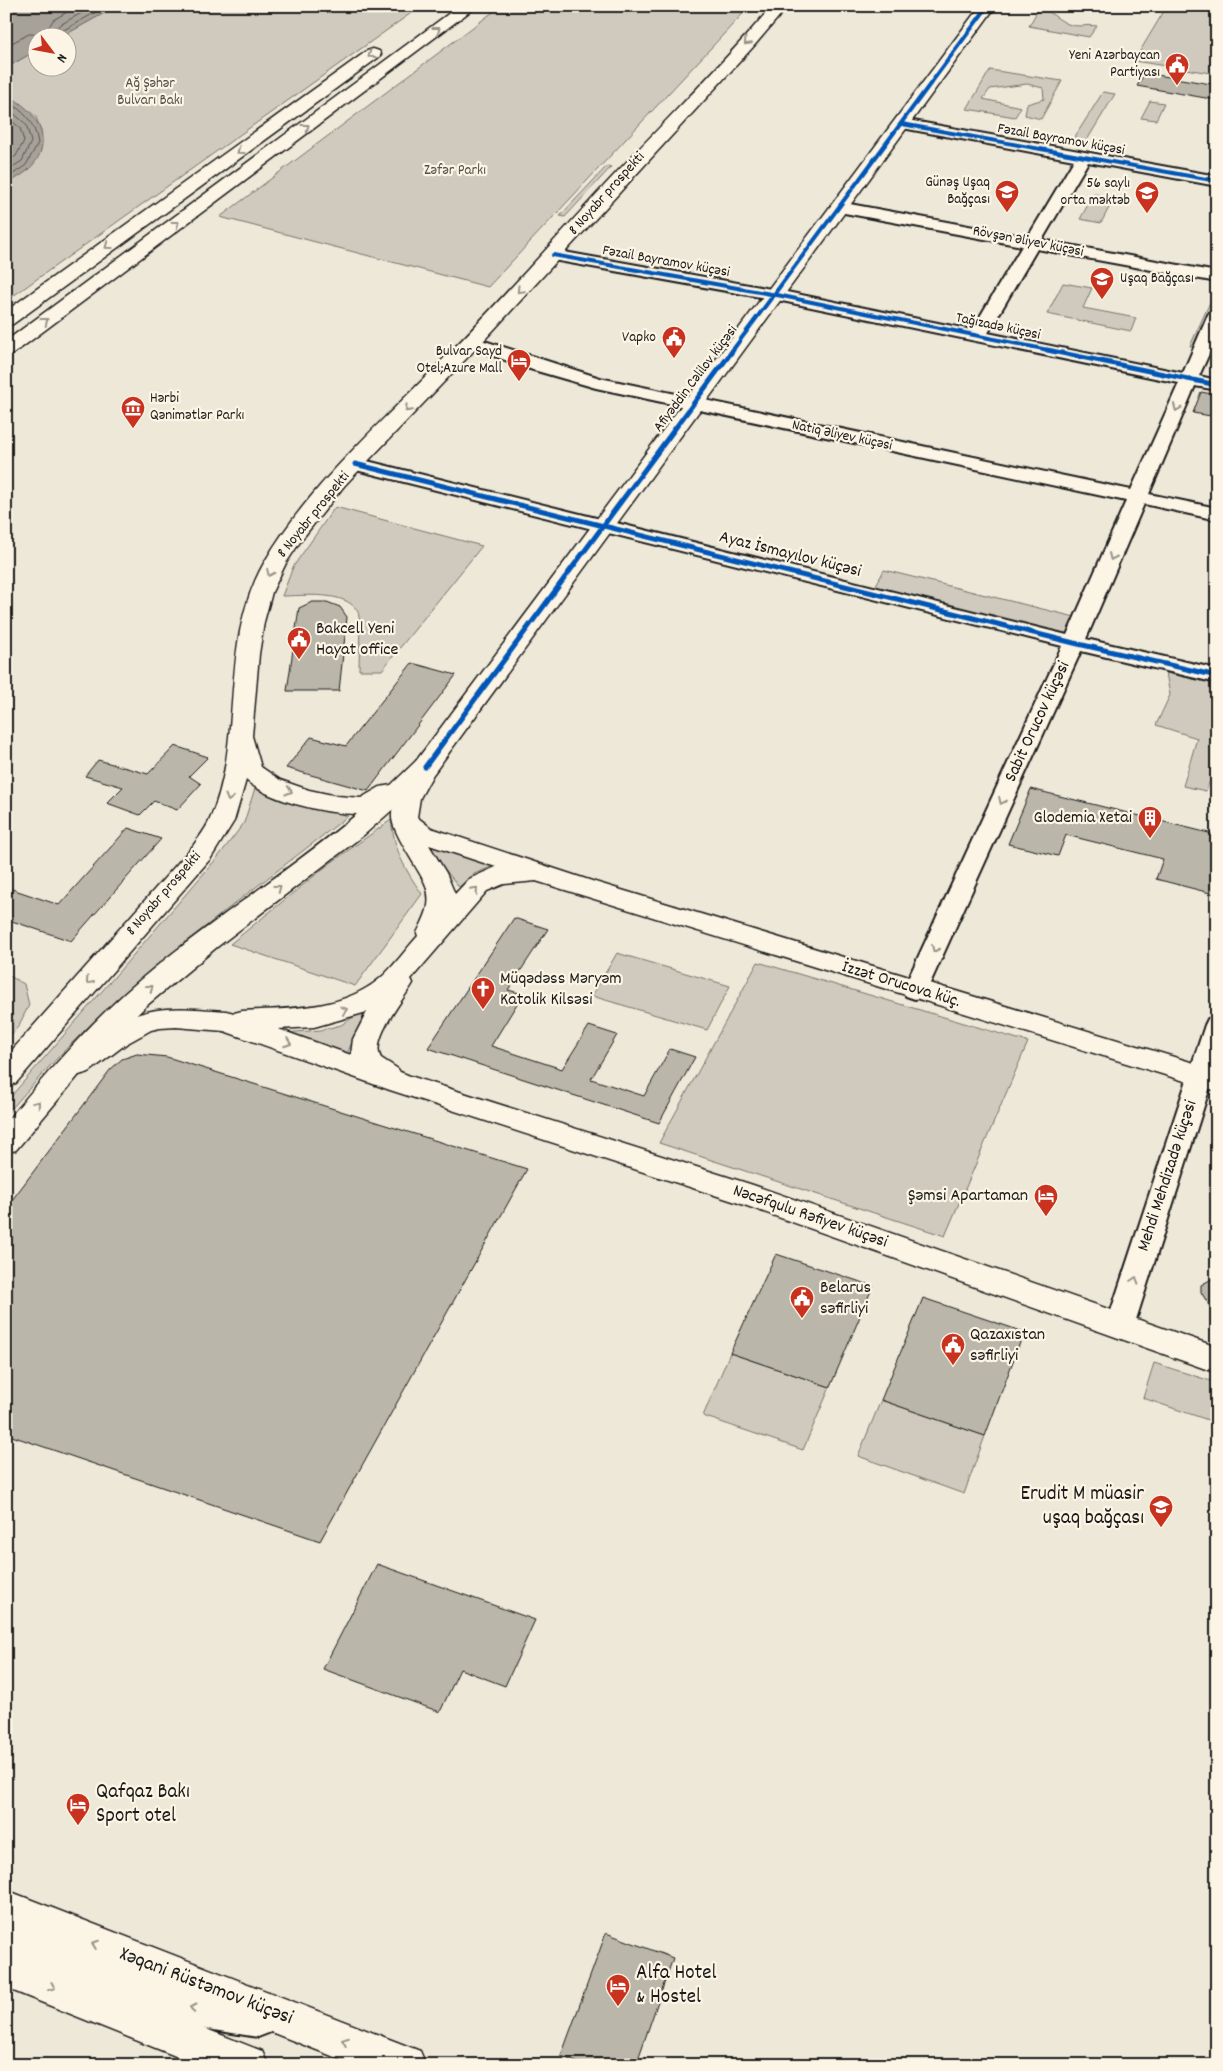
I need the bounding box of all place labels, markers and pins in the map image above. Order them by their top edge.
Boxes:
place label: Yeni Azərbaycan Partiyası [1069,45,1160,84]
public building icon: Yeni Azərbaycan Partiyası [1164,52,1190,86]
place label: Günəş Uşaq Bağçası [925,172,990,211]
place label: 56 saylı orta məktəb [1060,173,1130,212]
school or university icon: Günəş Uşaq Bağçası [994,179,1020,213]
school or university icon: 56 saylı orta məktəb [1134,180,1160,214]
school or university icon: Uşaq Bağçası [1089,266,1115,300]
place label: Uşaq Bağçası [1120,268,1194,290]
public building icon: Vapko [661,325,687,359]
place label: Vapko [622,327,656,349]
place label: Bulvar Sayd Otel;Azure Mall [416,341,502,380]
hotel icon: Bulvar Sayd Otel;Azure Mall [506,348,532,382]
place label: Hərbi Qənimətlər Parkı [150,388,245,427]
museum icon: Hərbi Qənimətlər Parkı [120,395,146,429]
place label: Bakcell Yeni Hayat office [316,617,398,663]
public building icon: Bakcell Yeni Hayat office [286,626,312,660]
building icon: Glodemia Xetai [1137,805,1163,839]
place label: Glodemia Xetai [1033,806,1132,831]
place label: Müqədəss Məryəm Katolik Kilsəsi [500,967,622,1013]
church icon: Müqədəss Məryəm Katolik Kilsəsi [470,976,496,1010]
hotel icon: Şəmsi Apartaman [1033,1183,1059,1217]
place label: Şəmsi Apartaman [908,1184,1028,1209]
place label: Belarus səfirliyi [820,1276,871,1322]
public building icon: Belarus səfirliyi [789,1285,815,1319]
place label: Qazaxıstan səfirliyi [970,1323,1045,1369]
public building icon: Qazaxıstan səfirliyi [940,1332,966,1366]
place label: Erudit M müasir uşaq bağçası [1020,1480,1144,1534]
school or university icon: Erudit M müasir uşaq bağçası [1148,1494,1174,1528]
place label: Qafqaz Bakı Sport otel [96,1778,190,1832]
hotel icon: Qafqaz Bakı Sport otel [65,1792,91,1826]
place label: Alfa Hotel & Hostel [636,1959,717,2013]
hotel icon: Alfa Hotel & Hostel [605,1973,631,2007]

